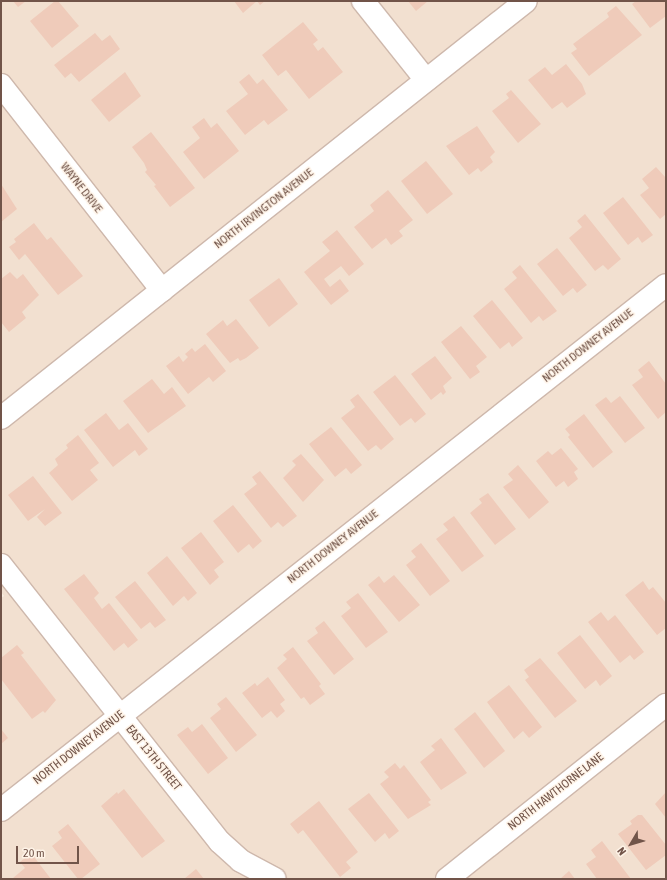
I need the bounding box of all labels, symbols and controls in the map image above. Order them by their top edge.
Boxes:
street label: WAYNE DRIVE [57,160,105,216]
street label: NORTH IRVINGTON AVENUE [212,166,316,252]
street label: NORTH DOWNEY AVENUE [540,306,636,386]
street label: NORTH DOWNEY AVENUE [285,507,381,587]
street label: NORTH DOWNEY AVENUE [31,708,127,788]
street label: EAST 13TH STREET [122,722,184,794]
street label: NORTH HAWTHORNE LANE [505,750,607,834]
north arrow [611,824,651,864]
scale bar [18,838,81,864]
text: N [615,845,628,858]
text: 20 m [23,846,45,860]

